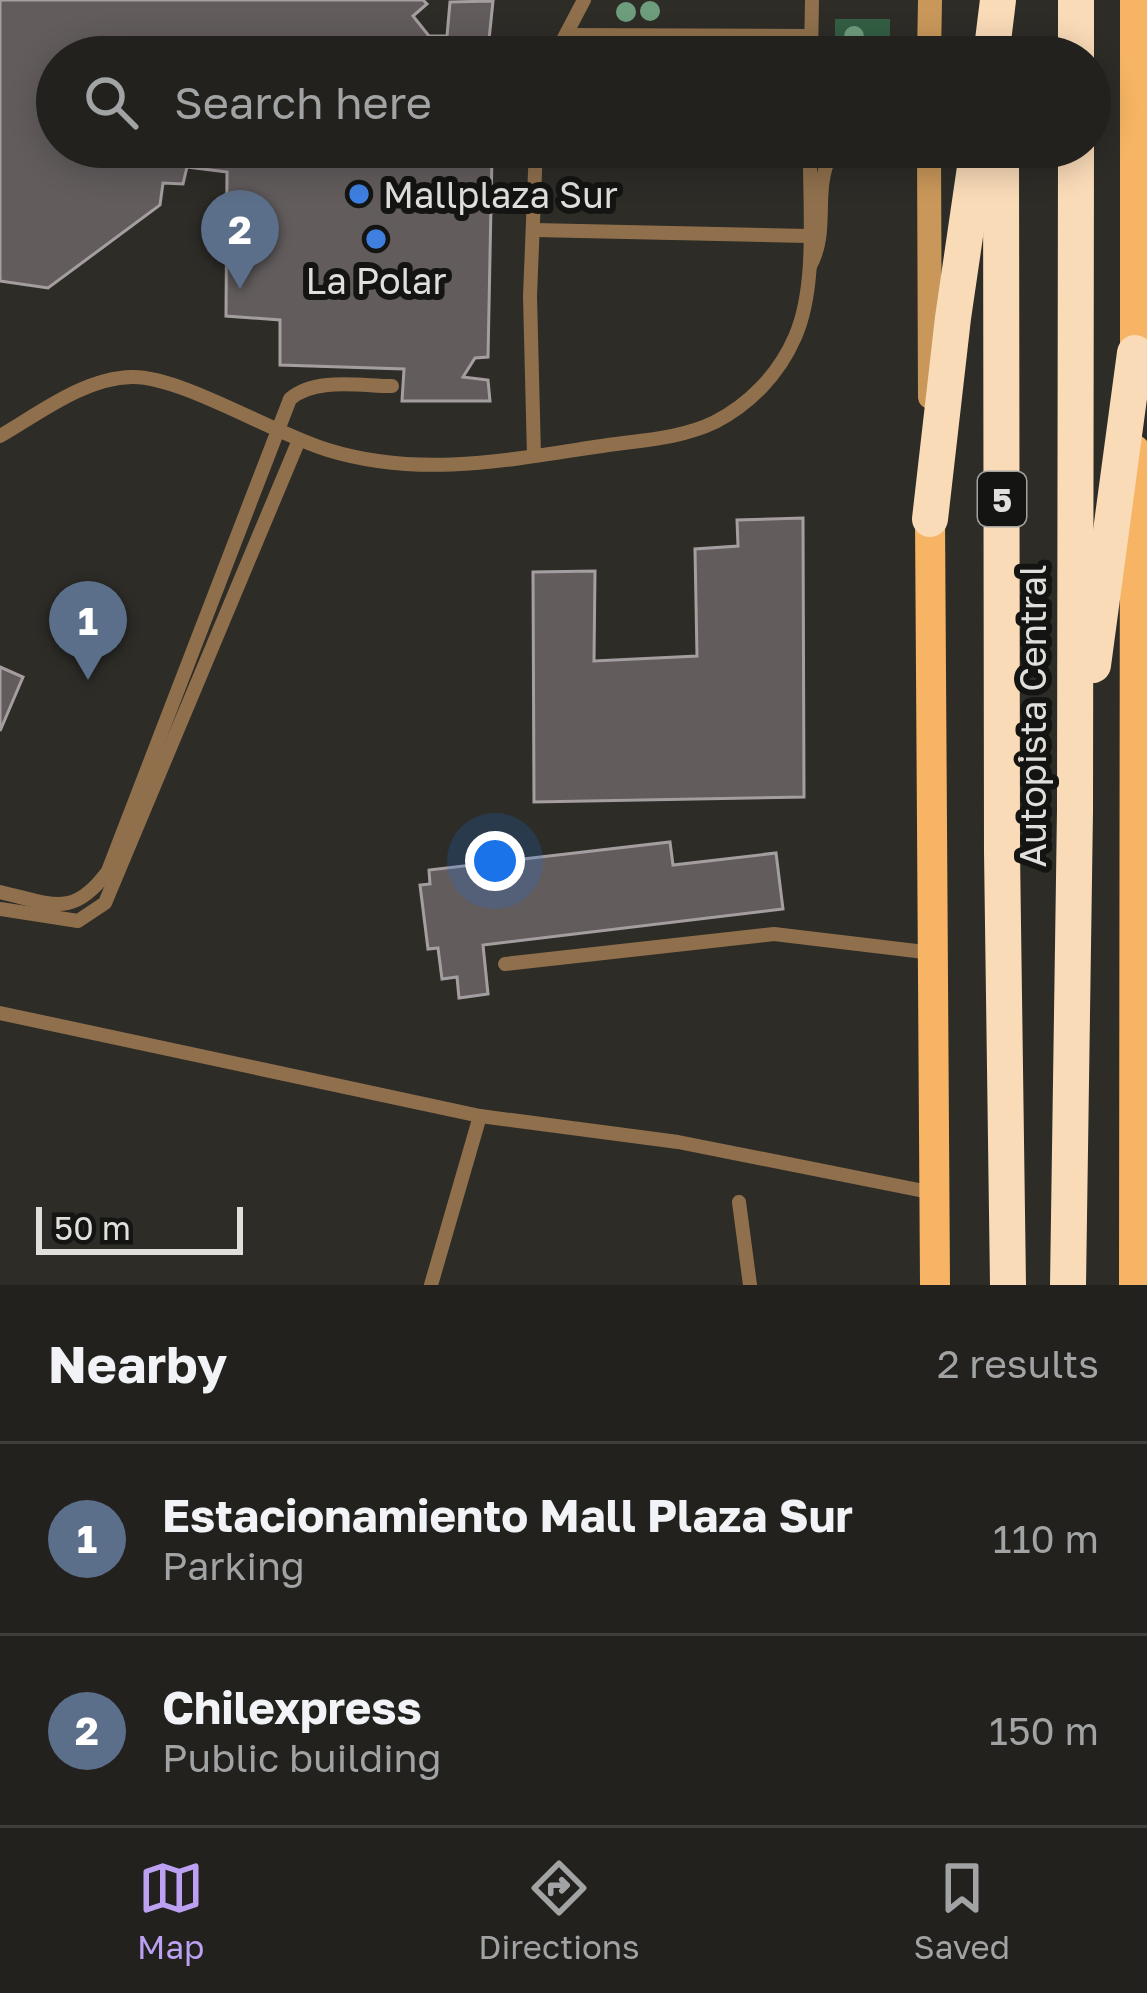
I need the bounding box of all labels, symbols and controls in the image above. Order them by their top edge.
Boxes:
search box [36,36,1111,168]
icon: search [78,69,144,135]
text: Search here [174,75,432,129]
place label: Mallplaza Sur [383,173,618,216]
marker: Mallplaza Sur [346,181,372,207]
pin: 2 [201,190,279,289]
marker: La Polar [363,226,389,252]
place label: La Polar [306,259,446,302]
road number: 5 [978,472,1026,526]
street label: Autopista Central [1011,565,1054,867]
pin: 1 [49,581,127,680]
your location [465,831,525,891]
scale bar [36,1201,243,1254]
text: 50 m [54,1208,131,1247]
text: Nearby [48,1333,227,1394]
text: 2 results [937,1340,1099,1387]
text: Estacionamiento Mall Plaza Sur [162,1488,853,1542]
text: 1 [77,1515,97,1562]
text: 110 m [993,1515,1099,1562]
text: Parking [162,1542,305,1589]
text: Chilexpress [162,1680,422,1734]
text: 2 [75,1707,99,1754]
text: 150 m [989,1707,1099,1754]
text: Public building [162,1734,442,1781]
tab: Map [137,1855,204,1966]
tab: Directions [478,1855,640,1966]
tab: Saved [914,1855,1010,1966]

